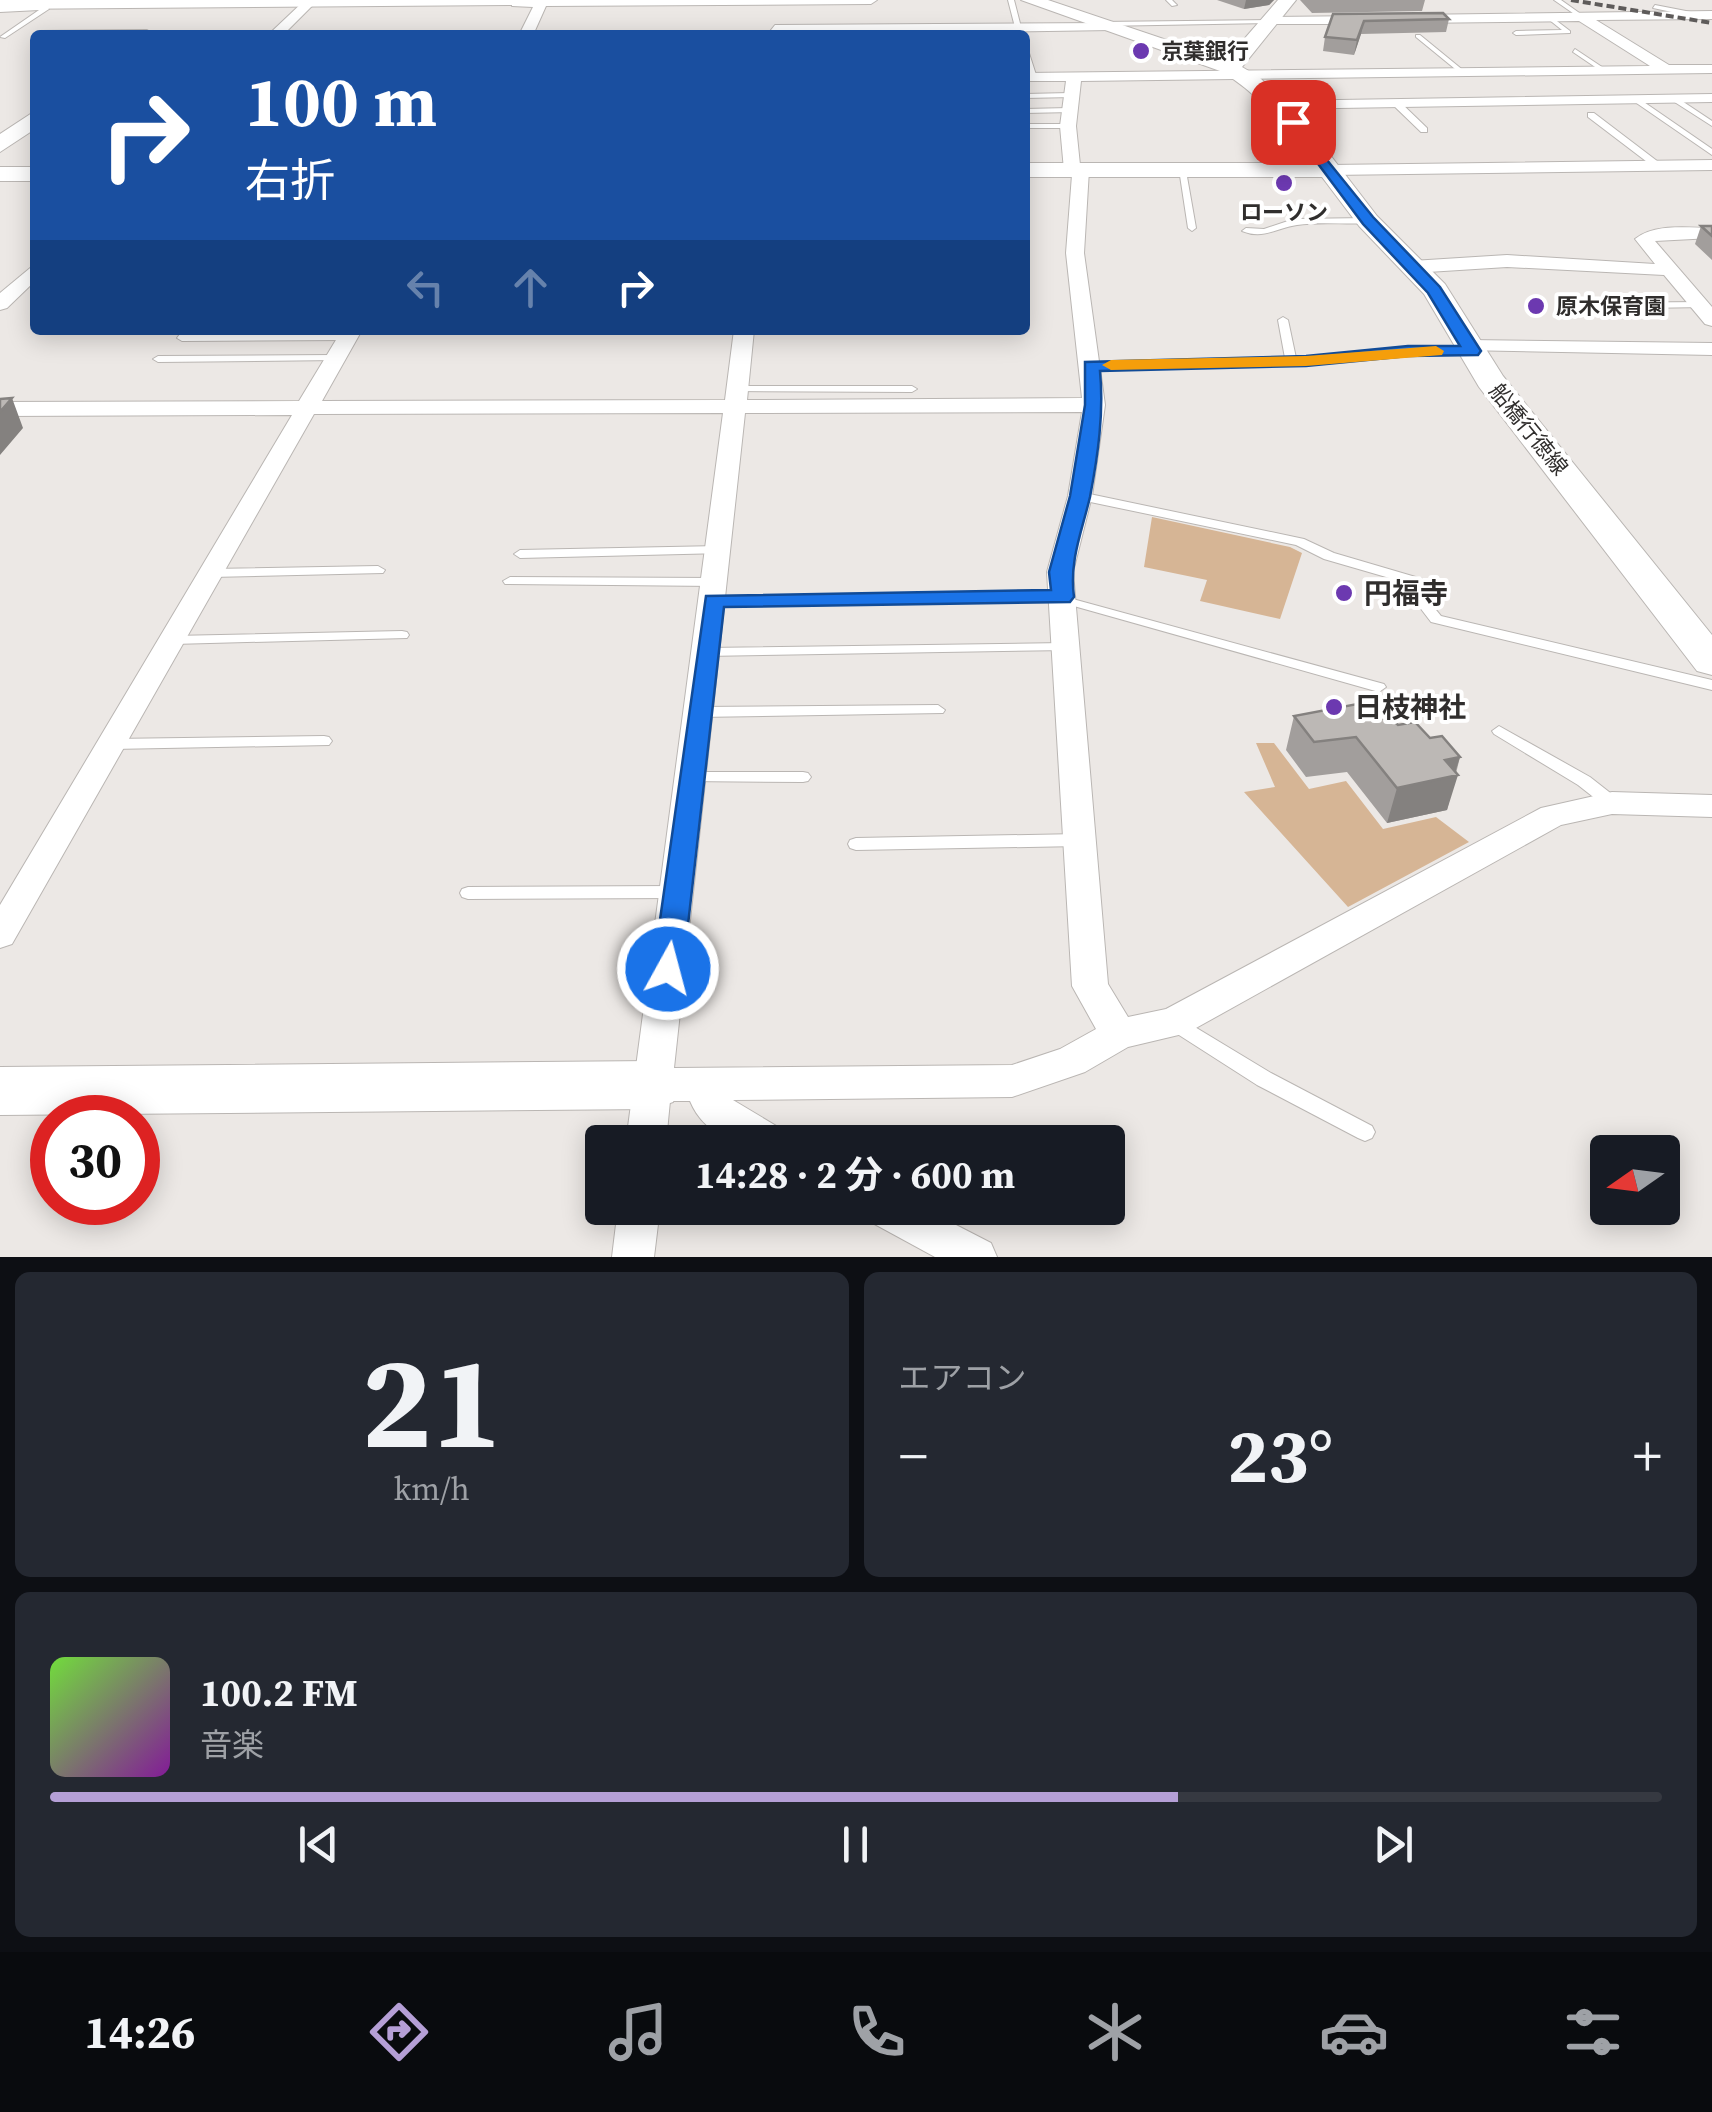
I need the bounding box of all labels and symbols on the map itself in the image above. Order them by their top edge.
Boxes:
place label: 京葉銀行 [1161,36,1249,66]
marker: 京葉銀行 [1130,40,1152,62]
pin [1251,80,1336,165]
marker: ローソン [1273,172,1295,194]
place label: ローソン [1240,197,1328,227]
place label: 原木保育園 [1556,291,1666,321]
marker: 原木保育園 [1525,295,1547,317]
street label: 船橋行徳線 [1483,377,1575,481]
place label: 円福寺 [1364,574,1448,612]
marker: 円福寺 [1333,582,1355,604]
place label: 日枝神社 [1354,688,1466,726]
marker: 日枝神社 [1323,696,1345,718]
position arrow [616,917,720,1021]
speed limit sign: 30 [30,1095,160,1225]
north arrow [1590,1135,1680,1225]

